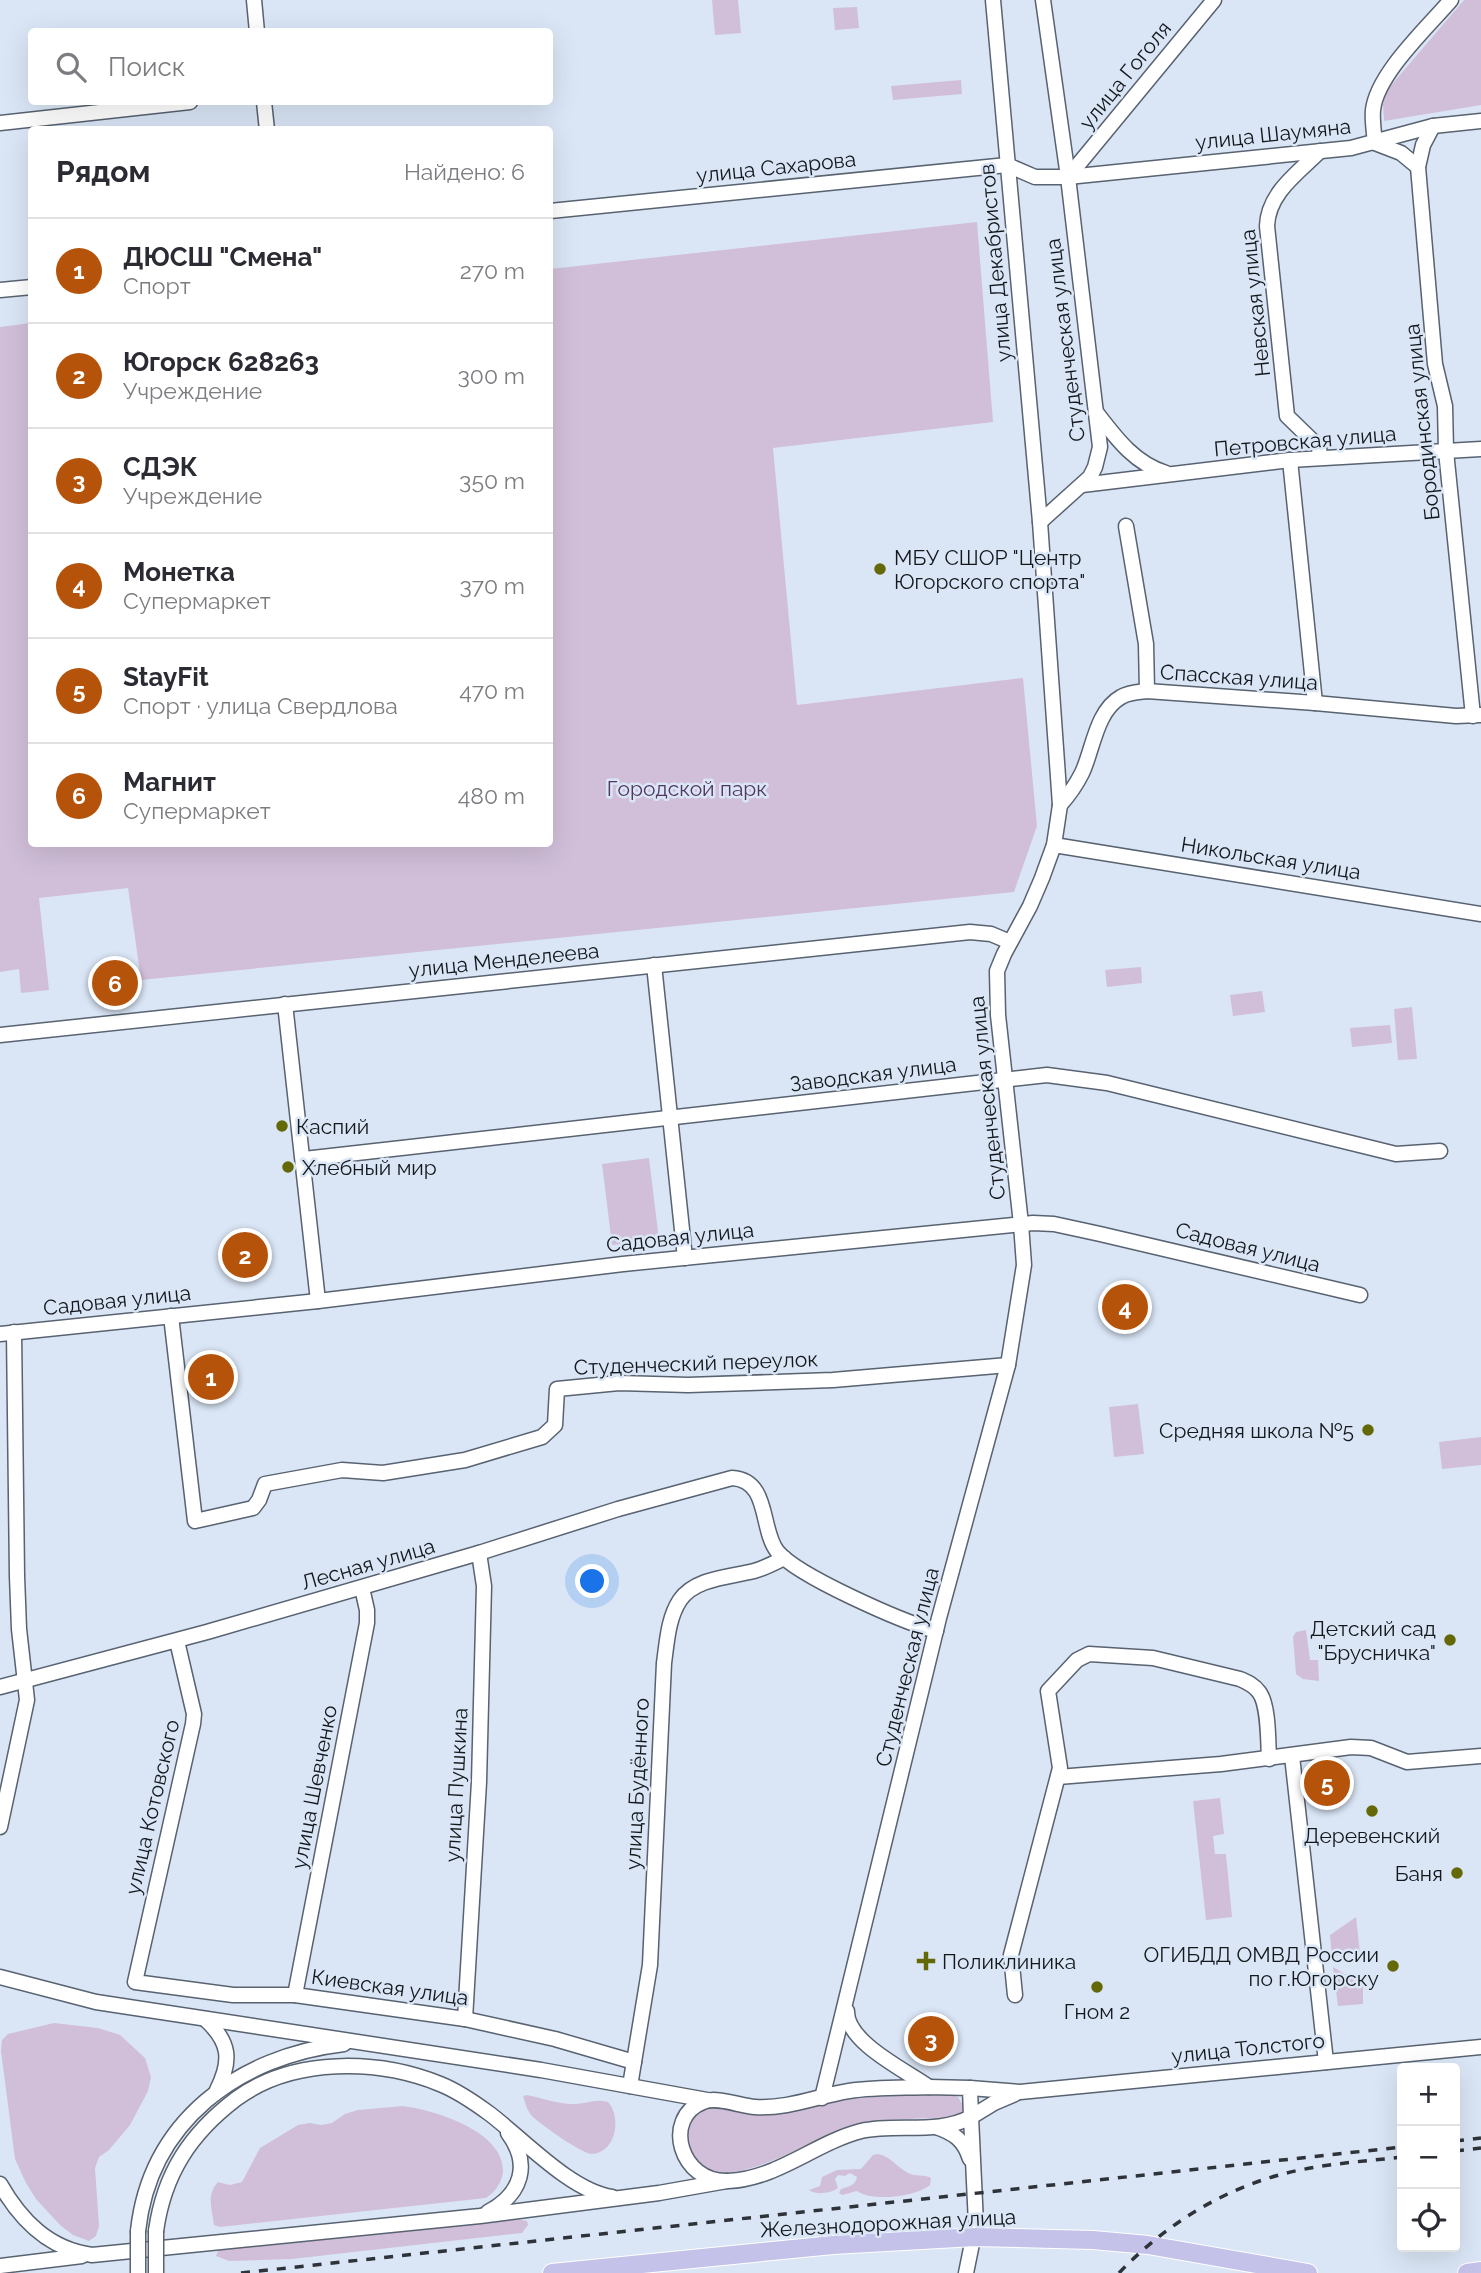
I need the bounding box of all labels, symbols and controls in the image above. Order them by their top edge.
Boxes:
street label: улица Гоголя [1074,16,1176,134]
search box [28,28,553,105]
icon: search [52,48,90,86]
text: Поиск [108,52,185,82]
street label: улица Шаумяна [1194,113,1352,155]
street label: улица Сахарова [695,146,857,188]
text: Рядом [56,154,150,189]
text: Найдено: 6 [404,158,525,185]
street label: улица Декабристов [974,163,1016,363]
street label: Невская улица [1235,228,1275,378]
street label: Студенческая улица [1040,237,1090,443]
text: ДЮСШ "Смена" [123,242,322,272]
text: 1 [73,257,85,284]
text: 270 m [460,257,525,284]
text: Спорт [123,272,191,299]
street label: Бородинская улица [1399,322,1445,522]
text: Югорск 628263 [123,347,319,377]
text: 2 [73,362,85,389]
text: 300 m [458,362,525,389]
text: Учреждение [123,377,262,404]
street label: Петровская улица [1213,421,1397,461]
text: СДЭК [123,452,198,482]
text: 3 [73,467,85,494]
text: 350 m [459,467,525,494]
text: Учреждение [123,482,262,509]
place label: МБУ СШОР "Центр Югорского спорта" [894,545,1085,594]
text: Монетка [123,557,235,587]
marker: МБУ СШОР "Центр Югорского спорта" [872,561,888,577]
text: 4 [72,572,86,599]
text: 370 m [460,572,525,599]
text: Супермаркет [123,587,271,614]
street label: Спасская улица [1159,659,1319,695]
text: StayFit [123,662,209,692]
text: 5 [73,677,85,704]
text: 470 m [459,677,525,704]
text: Спорт · улица Свердлова [123,692,398,719]
text: Магнит [123,767,216,797]
park label: Городской парк [607,776,767,801]
text: 6 [72,782,86,809]
text: 480 m [458,782,525,809]
text: Супермаркет [123,797,271,824]
street label: Никольская улица [1179,831,1363,885]
street label: улица Менделеева [408,938,600,982]
pin: 6 [92,957,138,1009]
street label: Студенческая улица [964,995,1010,1201]
street label: Заводская улица [788,1051,958,1097]
place label: Каспий [296,1114,369,1139]
marker: Каспий [274,1118,290,1134]
place label: Хлебный мир [302,1155,437,1180]
marker: Хлебный мир [280,1159,296,1175]
street label: Садовая улица [605,1217,755,1257]
street label: Садовая улица [1173,1217,1323,1277]
pin: 2 [222,1229,268,1281]
street label: Садовая улица [42,1280,192,1320]
pin: 4 [1102,1281,1148,1333]
street label: Студенческий переулок [573,1346,819,1380]
pin: 1 [188,1351,234,1403]
place label: Средняя школа №5 [1159,1418,1354,1443]
marker: Средняя школа №5 [1360,1422,1376,1438]
street label: Лесная улица [298,1533,438,1595]
your location [575,1564,609,1598]
street label: Студенческая улица [870,1565,944,1769]
place label: Детский сад "Брусничка" [1310,1616,1436,1665]
marker: Детский сад "Брусничка" [1442,1632,1458,1648]
street label: улица Будённого [620,1697,654,1871]
street label: улица Шевченко [286,1703,342,1871]
street label: улица Пушкина [439,1707,473,1863]
street label: улица Котовского [120,1717,184,1897]
pin: 5 [1304,1757,1350,1809]
marker: Деревенский [1364,1803,1380,1819]
place label: Деревенский [1304,1823,1440,1848]
place label: Баня [1395,1861,1443,1886]
marker: Баня [1449,1865,1465,1881]
place label: ОГИБДД ОМВД России по г.Югорску [1144,1942,1379,1991]
place label: Поликлиника [942,1949,1076,1974]
marker: Поликлиника [916,1951,936,1971]
marker: ОГИБДД ОМВД России по г.Югорску [1385,1958,1401,1974]
street label: Киевская улица [310,1964,470,2010]
marker: Гном 2 [1089,1979,1105,1995]
place label: Гном 2 [1064,1999,1130,2024]
pin: 3 [908,2013,954,2065]
street label: улица Толстого [1170,2028,1326,2068]
map controls [1397,2063,1460,2252]
button: + [1397,2063,1460,2126]
button: − [1397,2126,1460,2189]
button: locate [1397,2189,1460,2252]
street label: Железнодорожная улица [759,2204,1017,2242]

